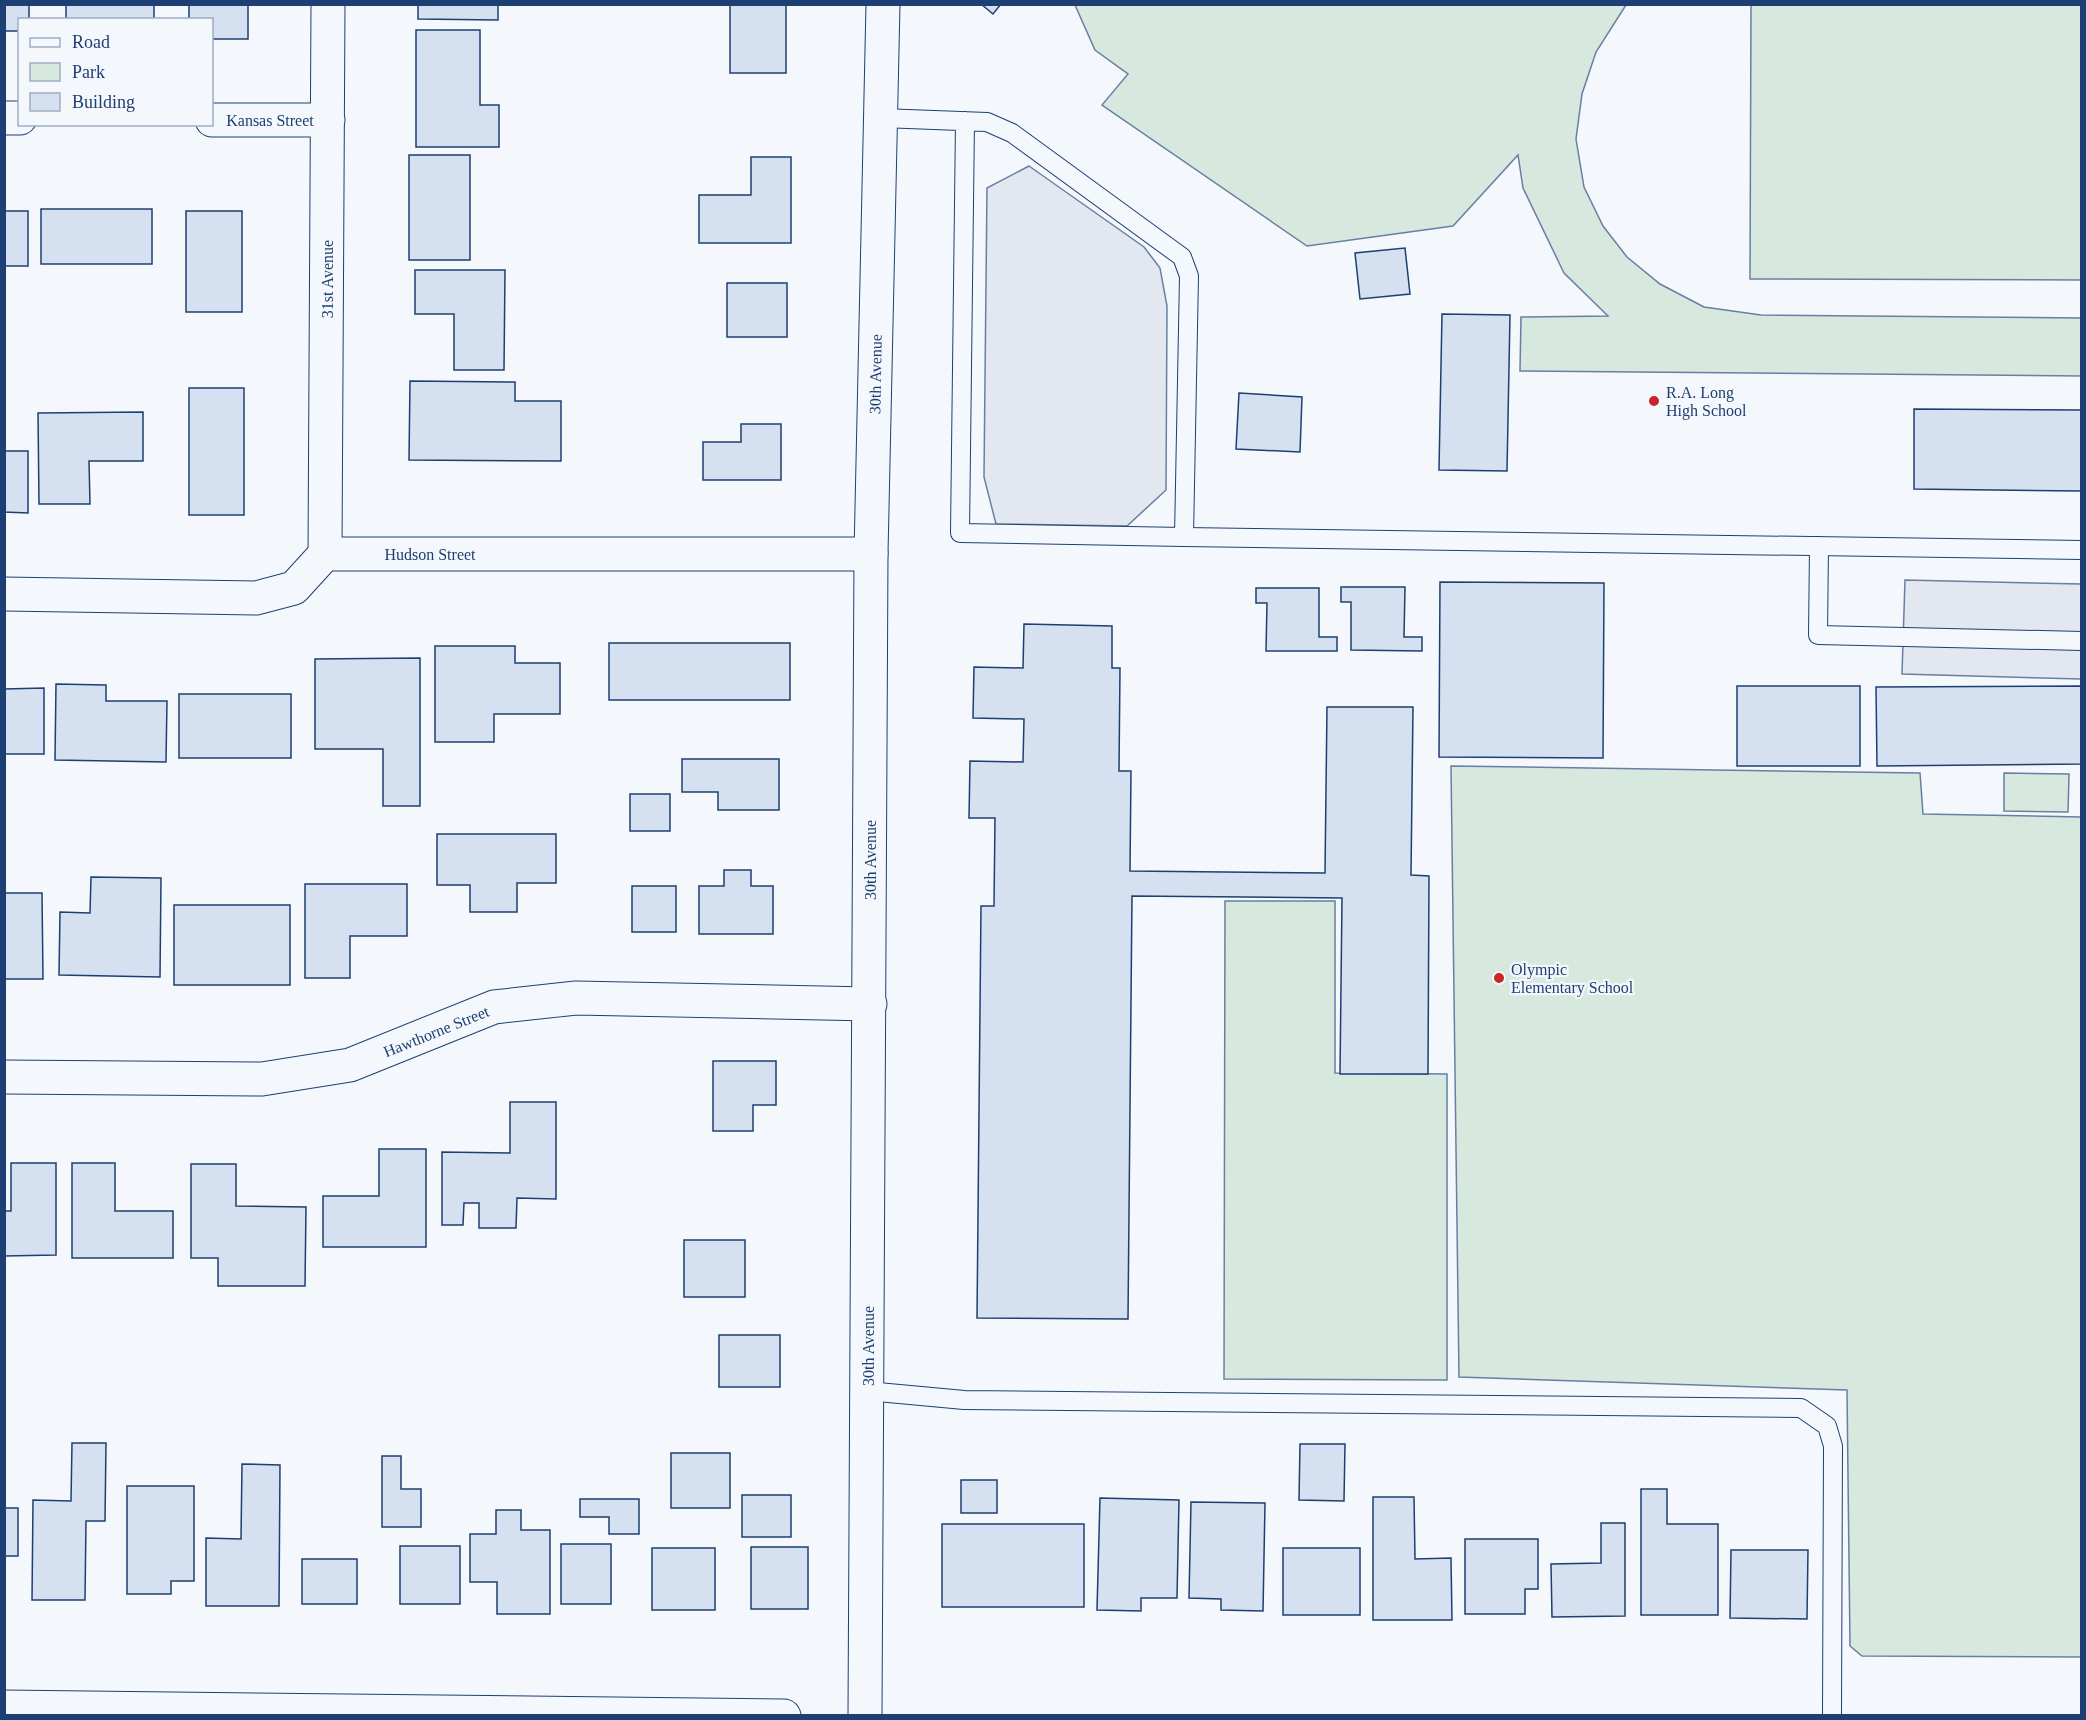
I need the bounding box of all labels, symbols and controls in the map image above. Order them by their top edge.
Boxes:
legend [18,18,213,126]
text: Road [72,32,110,52]
text: Park [72,62,105,82]
text: Building [72,92,135,112]
street label: Kansas Street [226,112,314,129]
street label: 31st Avenue [319,240,336,318]
street label: 30th Avenue [866,334,885,414]
place label: R.A. Long High School [1666,384,1747,420]
marker: R.A. Long High School [1647,394,1661,408]
street label: Hudson Street [384,546,476,563]
street label: 30th Avenue [862,820,879,900]
place label: Olympic Elementary School [1511,961,1634,997]
marker: Olympic Elementary School [1492,971,1506,985]
street label: Hawthorne Street [381,1002,492,1060]
street label: 30th Avenue [860,1306,877,1386]

